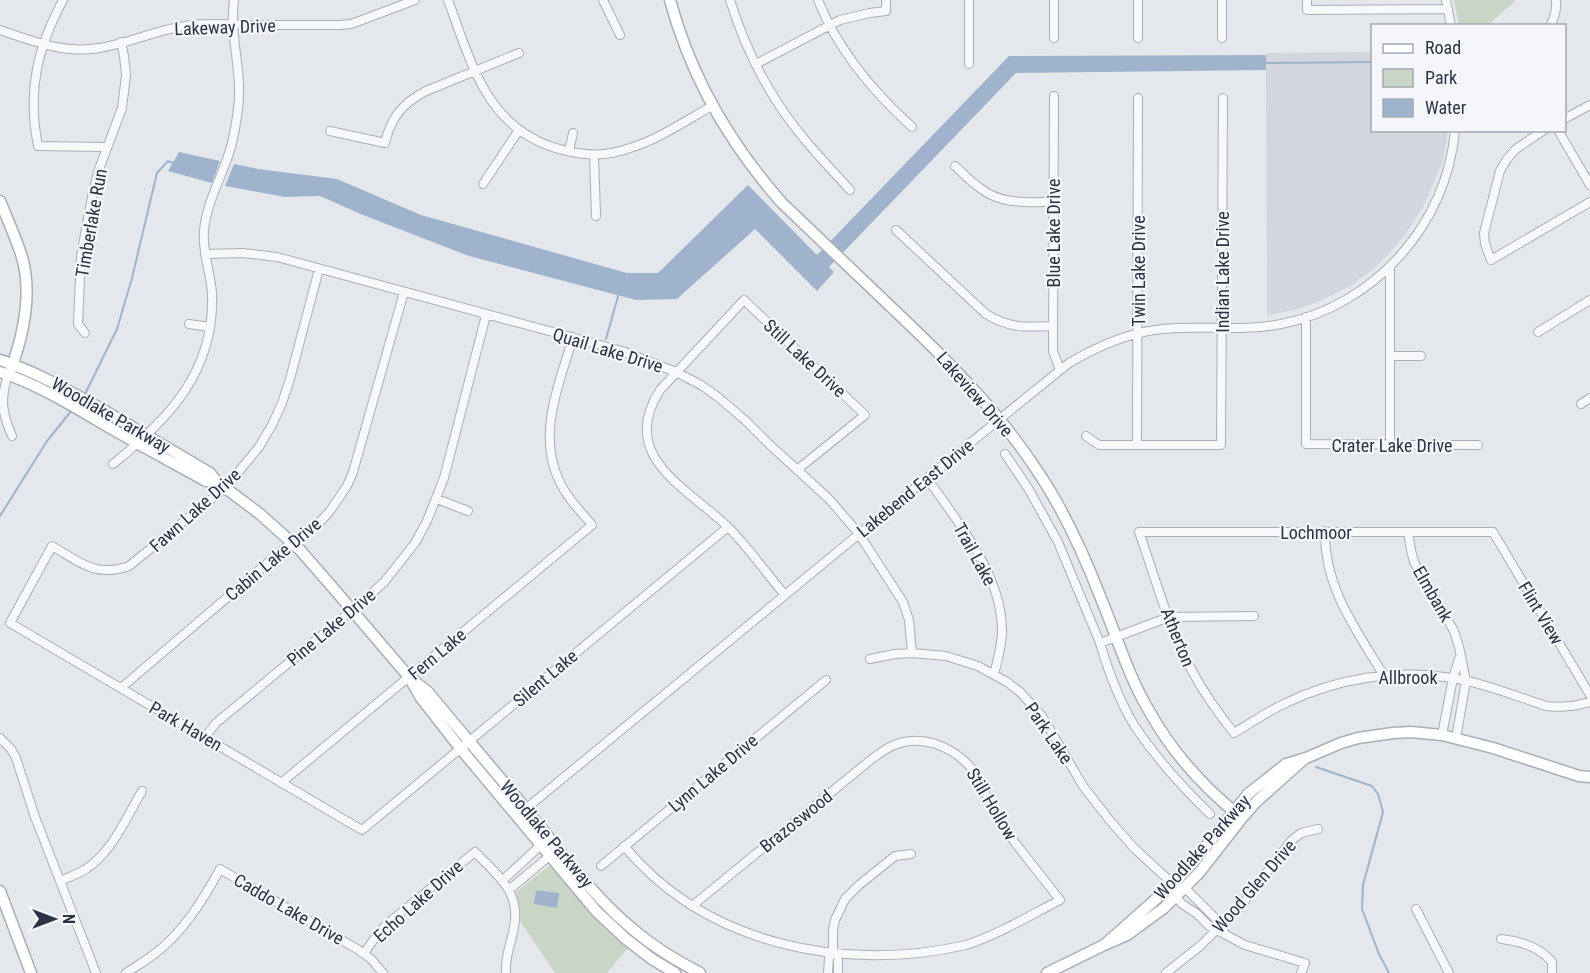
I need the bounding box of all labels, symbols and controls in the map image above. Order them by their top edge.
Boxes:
street label: Lakeway Drive [174,15,276,39]
legend [1371,24,1566,132]
text: Road [1425,37,1461,58]
text: Park [1425,67,1457,88]
text: Water [1425,97,1467,118]
street label: Timberlake Run [71,167,111,279]
street label: Blue Lake Drive [1043,179,1064,287]
street label: Indian Lake Drive [1212,211,1233,333]
street label: Twin Lake Drive [1128,215,1149,327]
street label: Still Lake Drive [760,315,850,401]
street label: Quail Lake Drive [550,323,666,377]
street label: Lakeview Drive [932,347,1018,441]
street label: Woodlake Parkway [48,373,174,458]
street label: Lakebend East Drive [853,435,977,541]
street label: Crater Lake Drive [1332,435,1452,456]
street label: Fawn Lake Drive [145,464,245,556]
street label: Cabin Lake Drive [221,513,325,605]
street label: Trail Lake [949,519,1001,589]
street label: Lochmoor [1280,522,1352,543]
street label: Elmbank [1409,562,1457,626]
street label: Flint View [1514,578,1568,648]
street label: Pine Lake Drive [283,584,379,670]
street label: Atherton [1157,605,1199,669]
street label: Fern Lake [404,624,470,684]
street label: Silent Lake [508,645,582,711]
street label: Allbrook [1378,667,1438,688]
street label: Park Haven [146,697,226,755]
street label: Park Lake [1021,698,1077,768]
street label: Lynn Lake Drive [664,730,762,816]
street label: Still Hollow [962,764,1022,844]
street label: Woodlake Parkway [496,776,598,892]
street label: Brazoswood [755,785,837,857]
street label: Woodlake Parkway [1150,790,1255,904]
street label: Wood Glen Drive [1208,835,1300,937]
street label: Echo Lake Drive [369,856,467,946]
street label: Caddo Lake Drive [230,869,348,949]
north arrow [24,889,84,949]
text: N [59,914,78,924]

